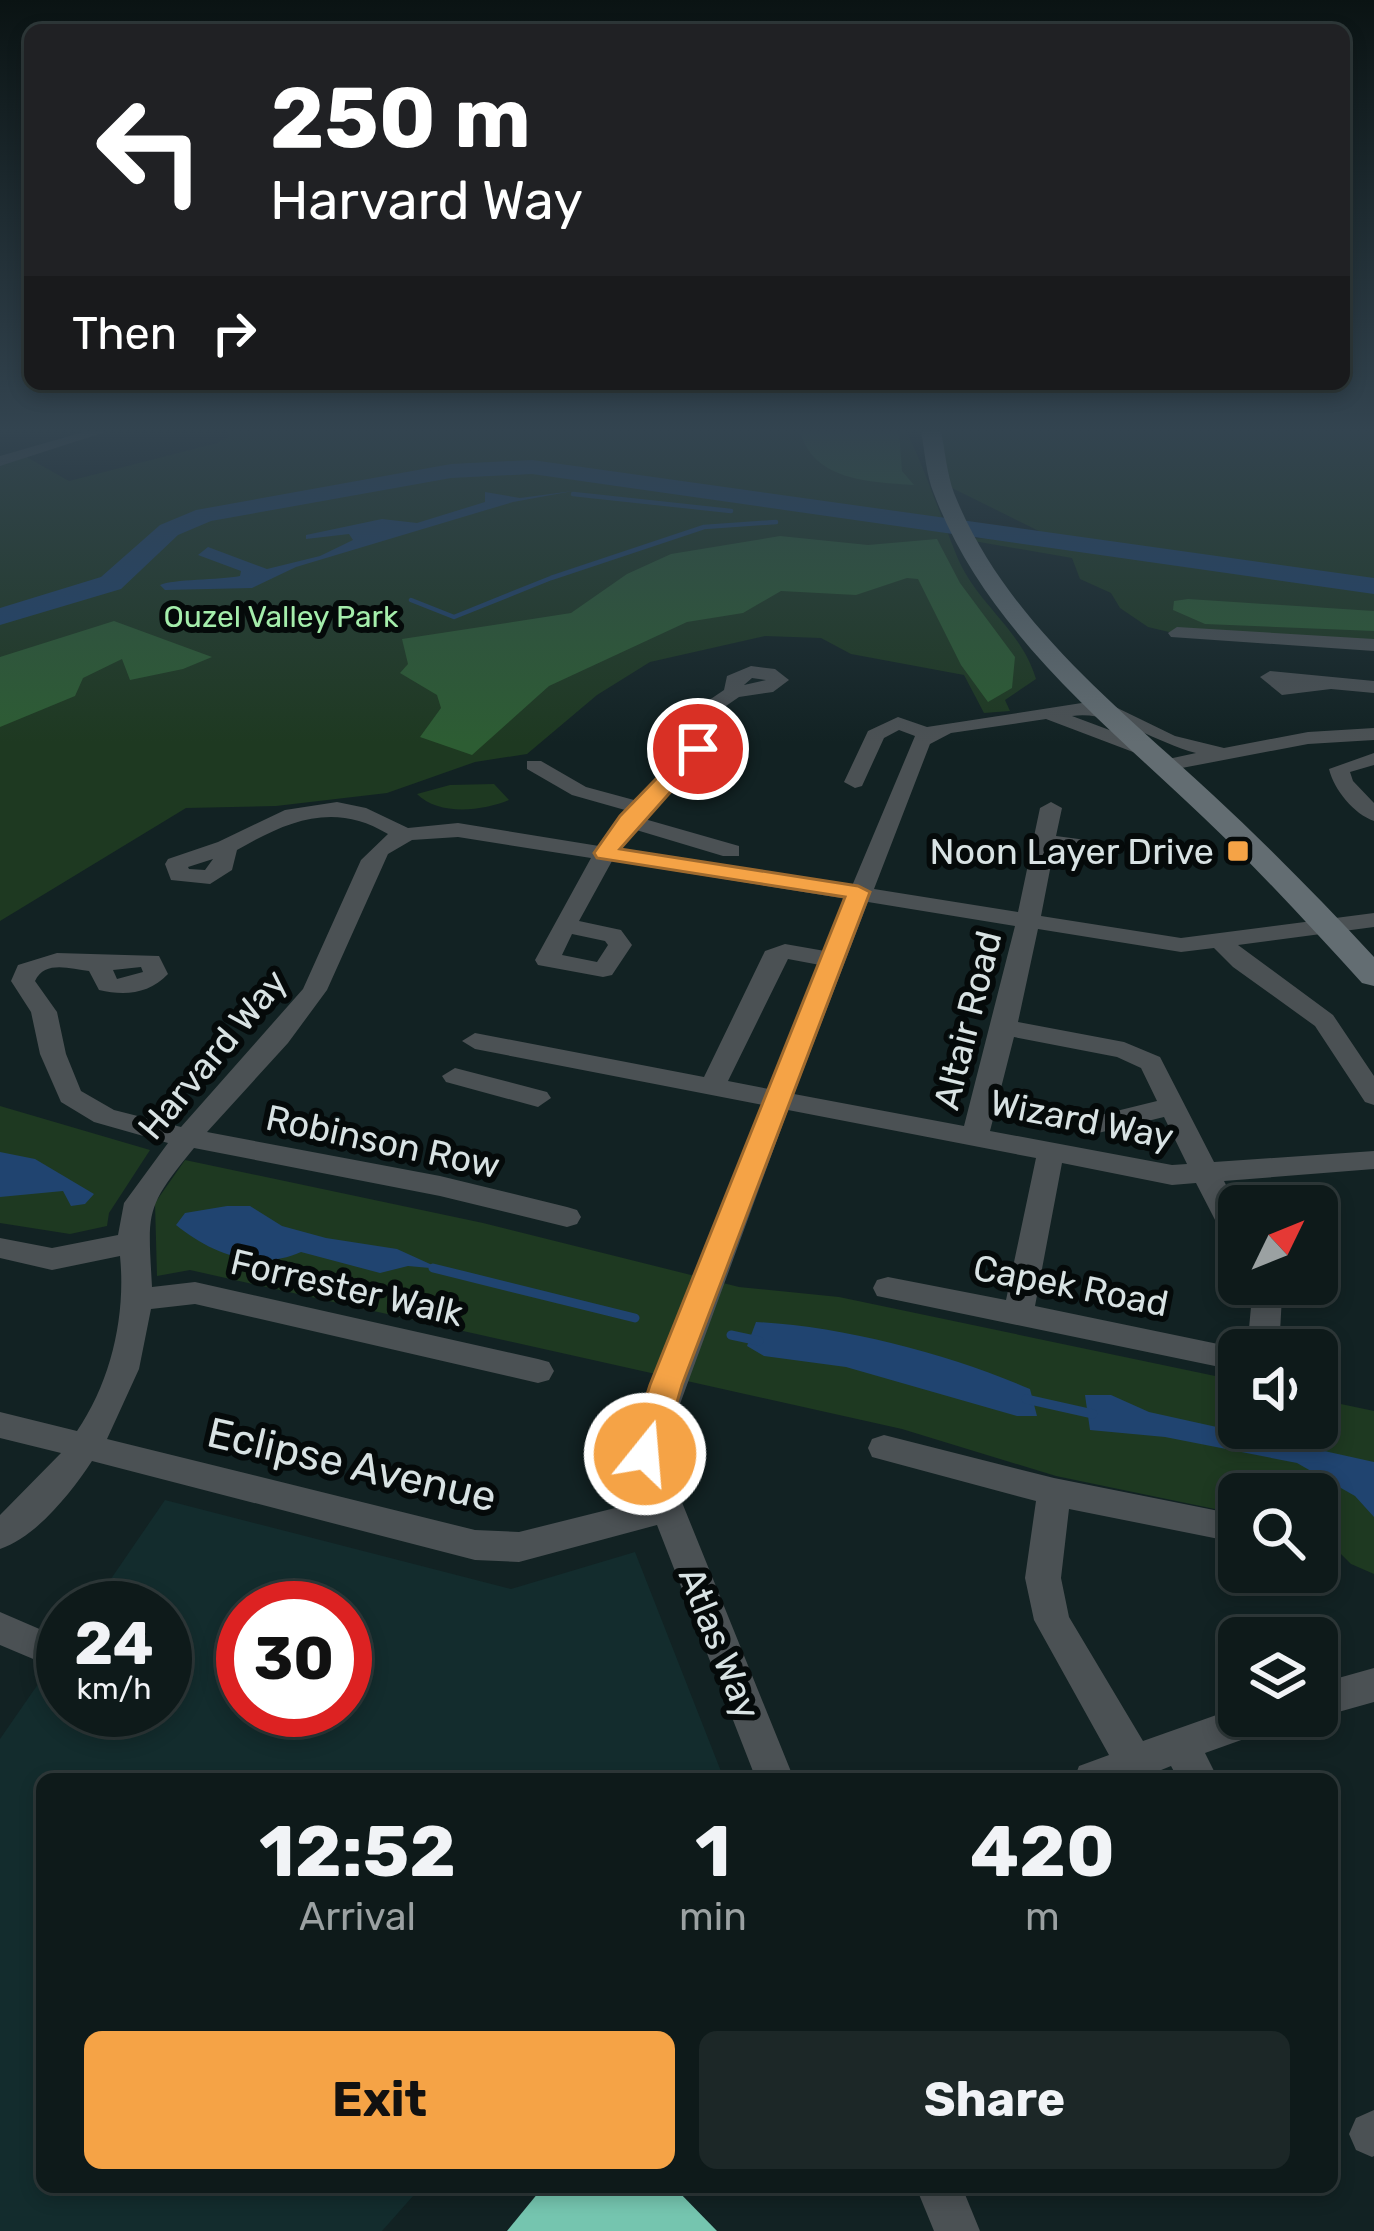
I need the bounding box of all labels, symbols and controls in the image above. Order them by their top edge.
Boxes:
text: 250 m [270,68,531,168]
icon: left [72,72,228,228]
text: Harvard Way [270,169,583,233]
icon: right [201,300,267,366]
text: Then [72,307,177,360]
park label: Ouzel Valley Park [164,599,399,635]
pin [647,698,749,800]
icon: arrive [665,716,731,782]
place label: Noon Layer Drive [930,830,1214,873]
marker: Noon Layer Drive [1225,838,1251,864]
street label: Altair Road [925,926,1010,1114]
street label: Harvard Way [129,961,296,1148]
street label: Wizard Way [986,1081,1177,1158]
street label: Robinson Row [262,1096,504,1187]
north arrow [1218,1185,1338,1305]
map controls [1218,1185,1338,1737]
street label: Forrester Walk [226,1240,468,1335]
street label: Capek Road [970,1246,1172,1325]
button: sound [1218,1329,1338,1449]
position arrow [582,1391,708,1517]
street label: Eclipse Avenue [202,1407,501,1523]
button: search [1218,1473,1338,1593]
street label: Atlas Way [670,1561,769,1725]
speed limit sign: 30 [216,1581,372,1737]
text: 24 [74,1608,154,1679]
button: layers [1218,1617,1338,1737]
text: km/h [77,1671,151,1707]
text: 12:52 [259,1809,456,1894]
text: 1 [695,1809,731,1894]
text: 420 [970,1809,1115,1894]
text: Arrival [299,1894,416,1940]
text: min [679,1894,747,1940]
text: m [1025,1894,1060,1940]
button: Exit [84,2031,675,2169]
button: Share [699,2031,1290,2169]

